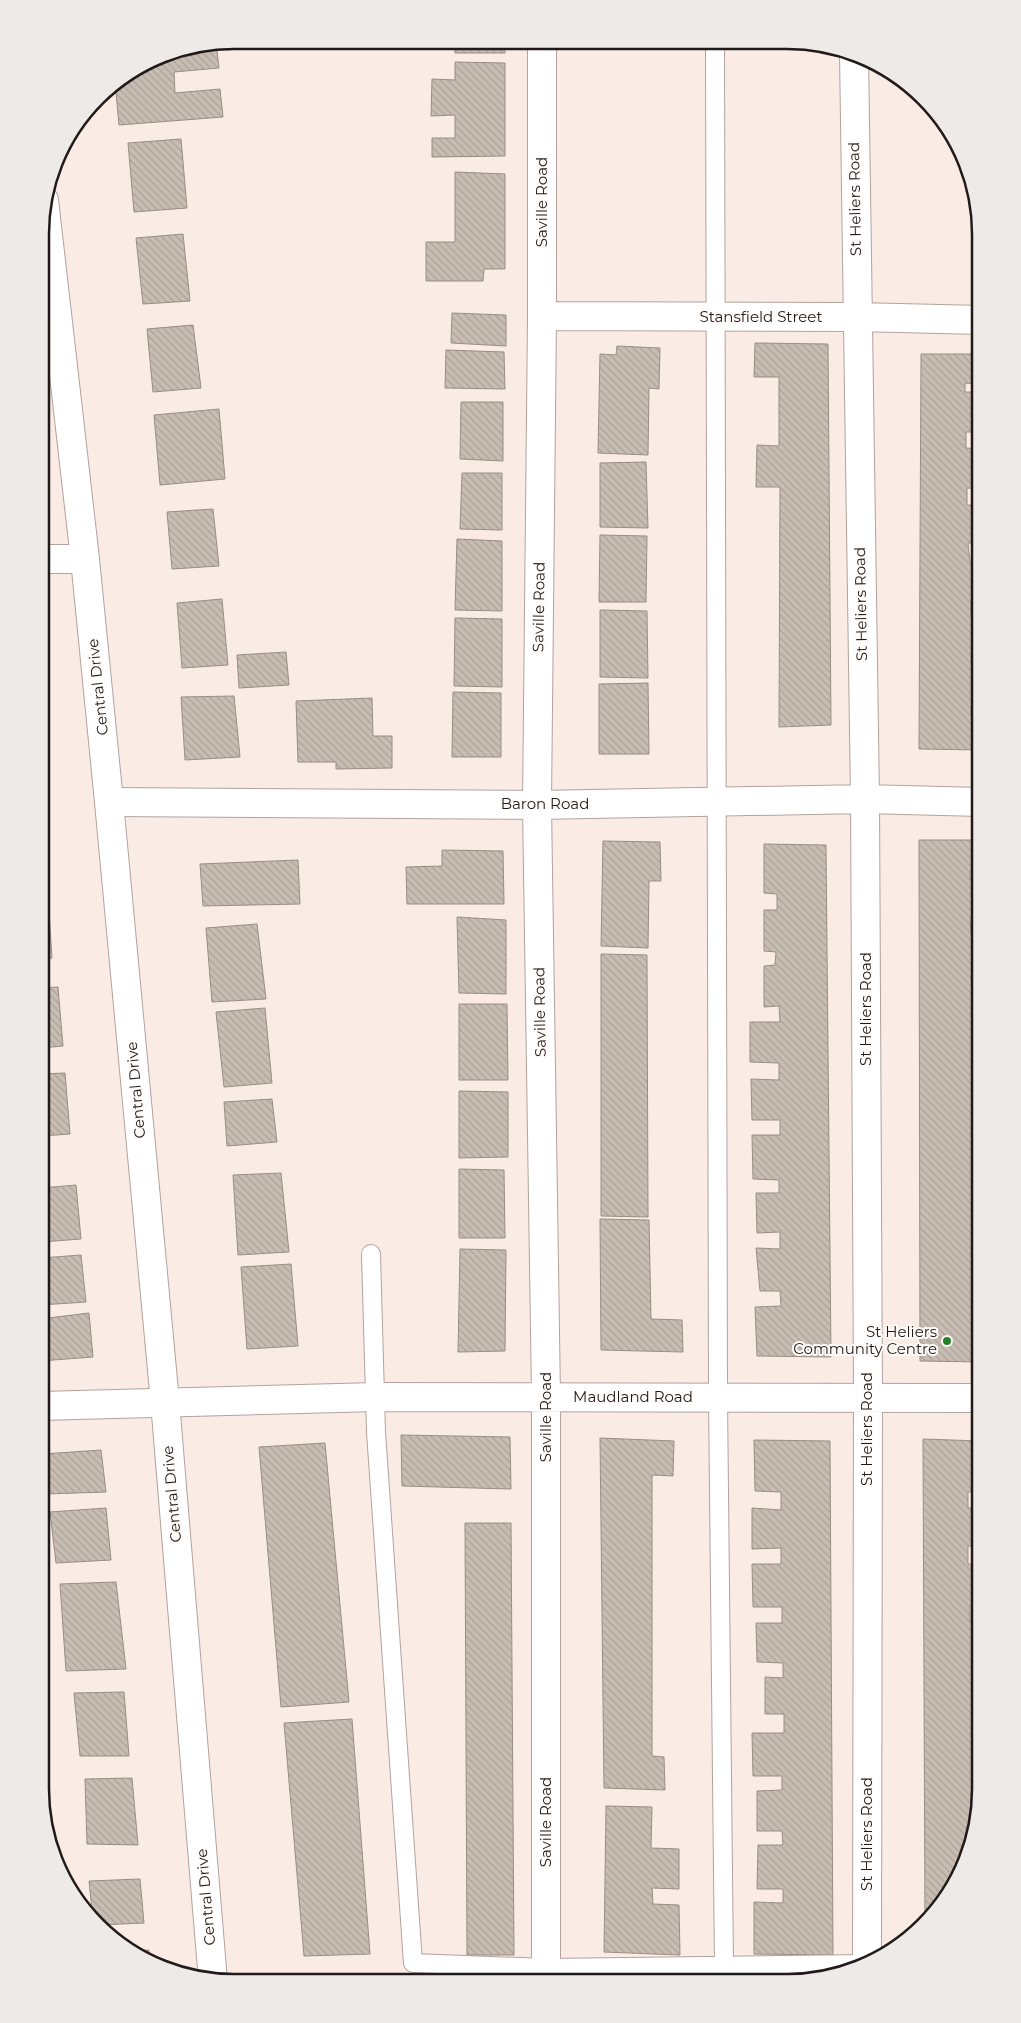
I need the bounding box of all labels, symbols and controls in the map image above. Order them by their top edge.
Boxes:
street label: St Heliers Road [844,142,865,256]
street label: Saville Road [532,157,551,247]
street label: Stansfield Street [699,307,823,326]
street label: St Heliers Road [850,547,871,661]
street label: Saville Road [528,562,549,652]
street label: Central Drive [83,638,112,736]
street label: Baron Road [501,794,589,813]
street label: St Heliers Road [856,952,875,1066]
street label: Saville Road [529,967,550,1057]
street label: Central Drive [122,1041,149,1139]
place label: St Heliers Community Centre [793,1322,937,1358]
marker: St Heliers Community Centre [941,1335,953,1347]
street label: Saville Road [536,1372,555,1462]
street label: St Heliers Road [857,1372,876,1486]
street label: Maudland Road [573,1387,693,1406]
street label: Central Drive [158,1445,185,1543]
street label: Saville Road [536,1777,555,1867]
street label: St Heliers Road [857,1777,876,1891]
street label: Central Drive [192,1848,219,1946]

